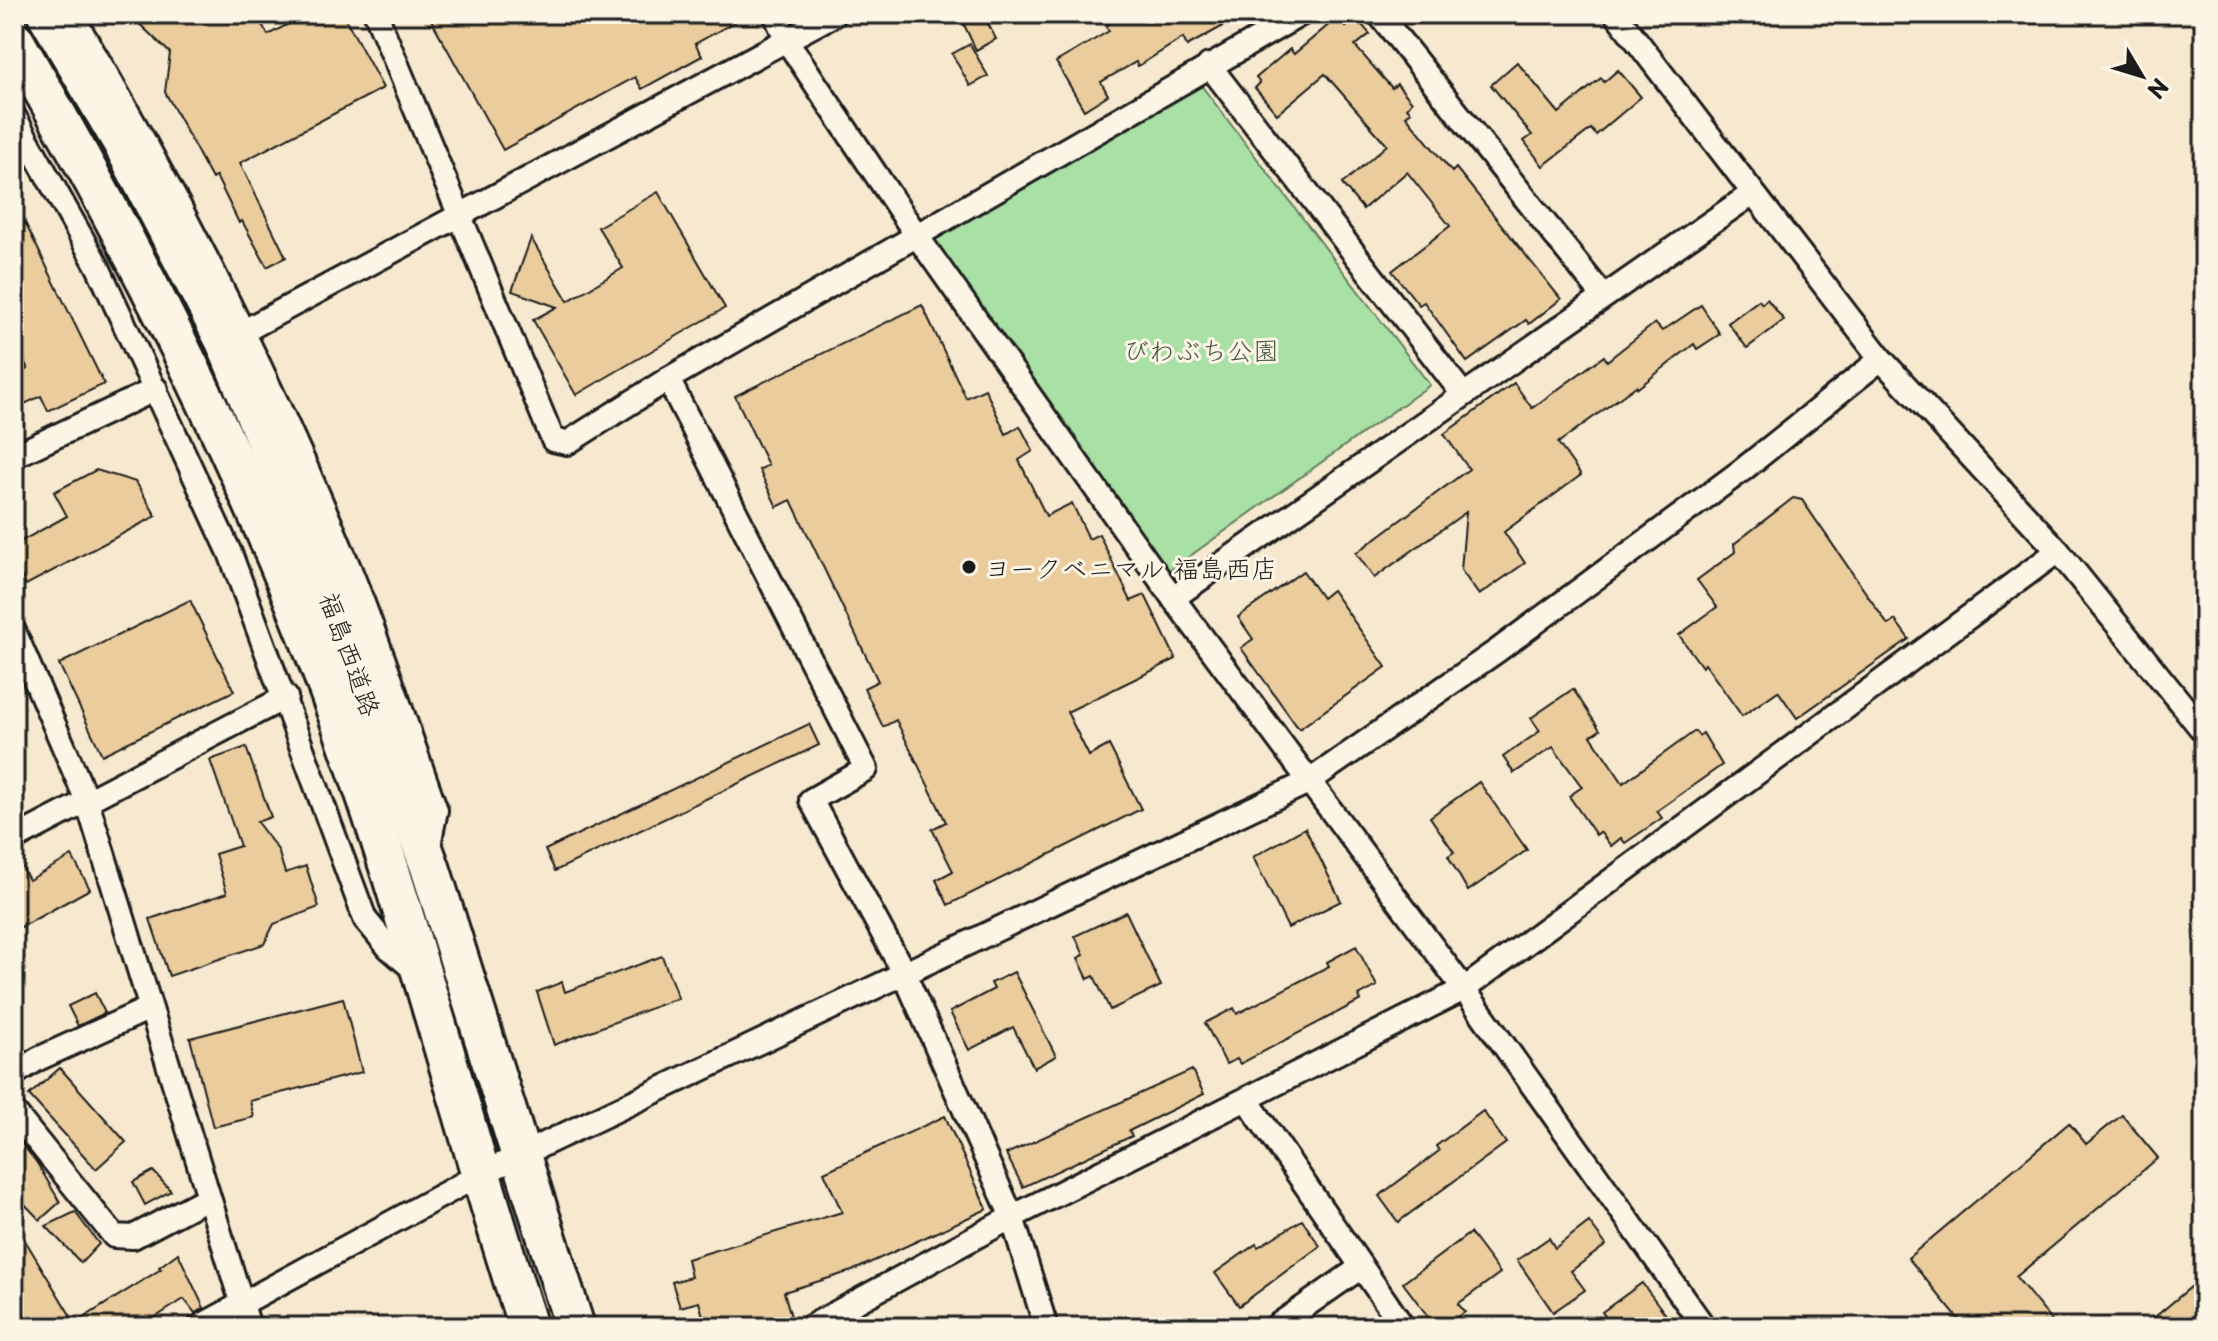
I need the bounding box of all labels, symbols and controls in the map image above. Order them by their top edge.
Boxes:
north arrow [2102,36,2182,116]
text: N [2141,72,2177,106]
park label: びわぶち公園 [1123,330,1279,369]
place label: ヨークベニマル 福島西店 [985,548,1277,587]
marker: ヨークベニマル 福島西店 [960,558,978,576]
street label: 福島西道路 [310,586,392,722]

